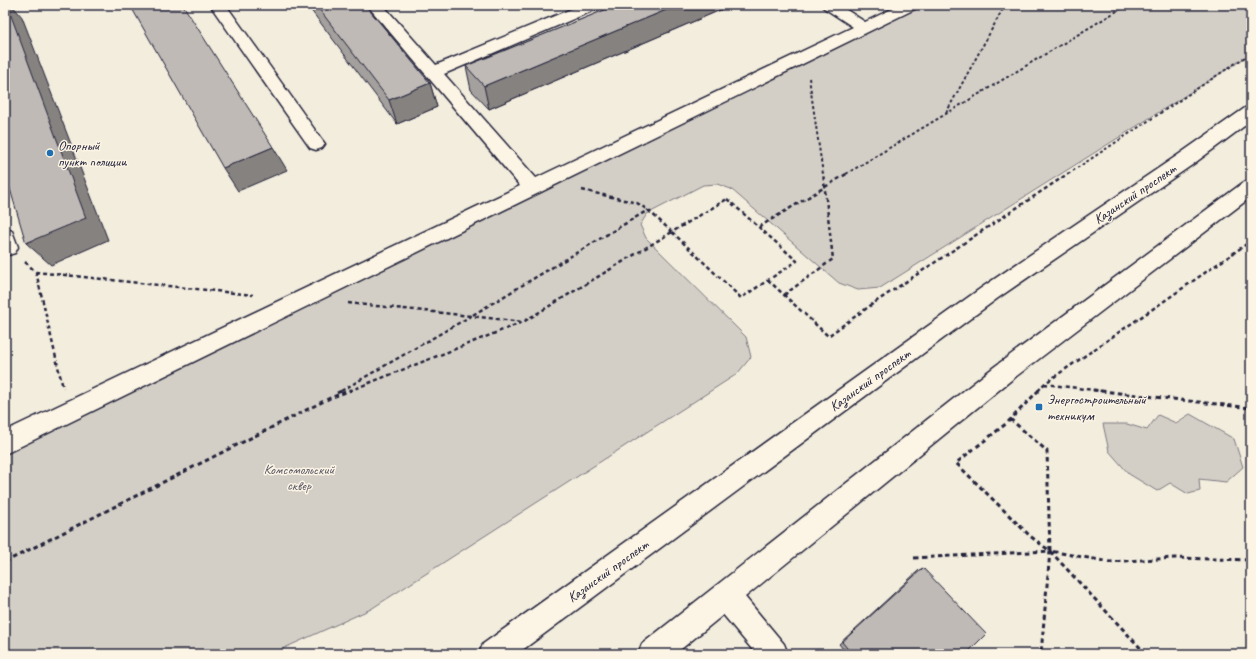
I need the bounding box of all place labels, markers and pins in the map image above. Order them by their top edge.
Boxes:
place label: Опорный пункт полиции [58,137,127,170]
marker: Опорный пункт полиции [45,148,55,158]
place label: Энергостроительный техникум [1047,391,1147,424]
marker: Энергостроительный техникум [1034,402,1044,412]

